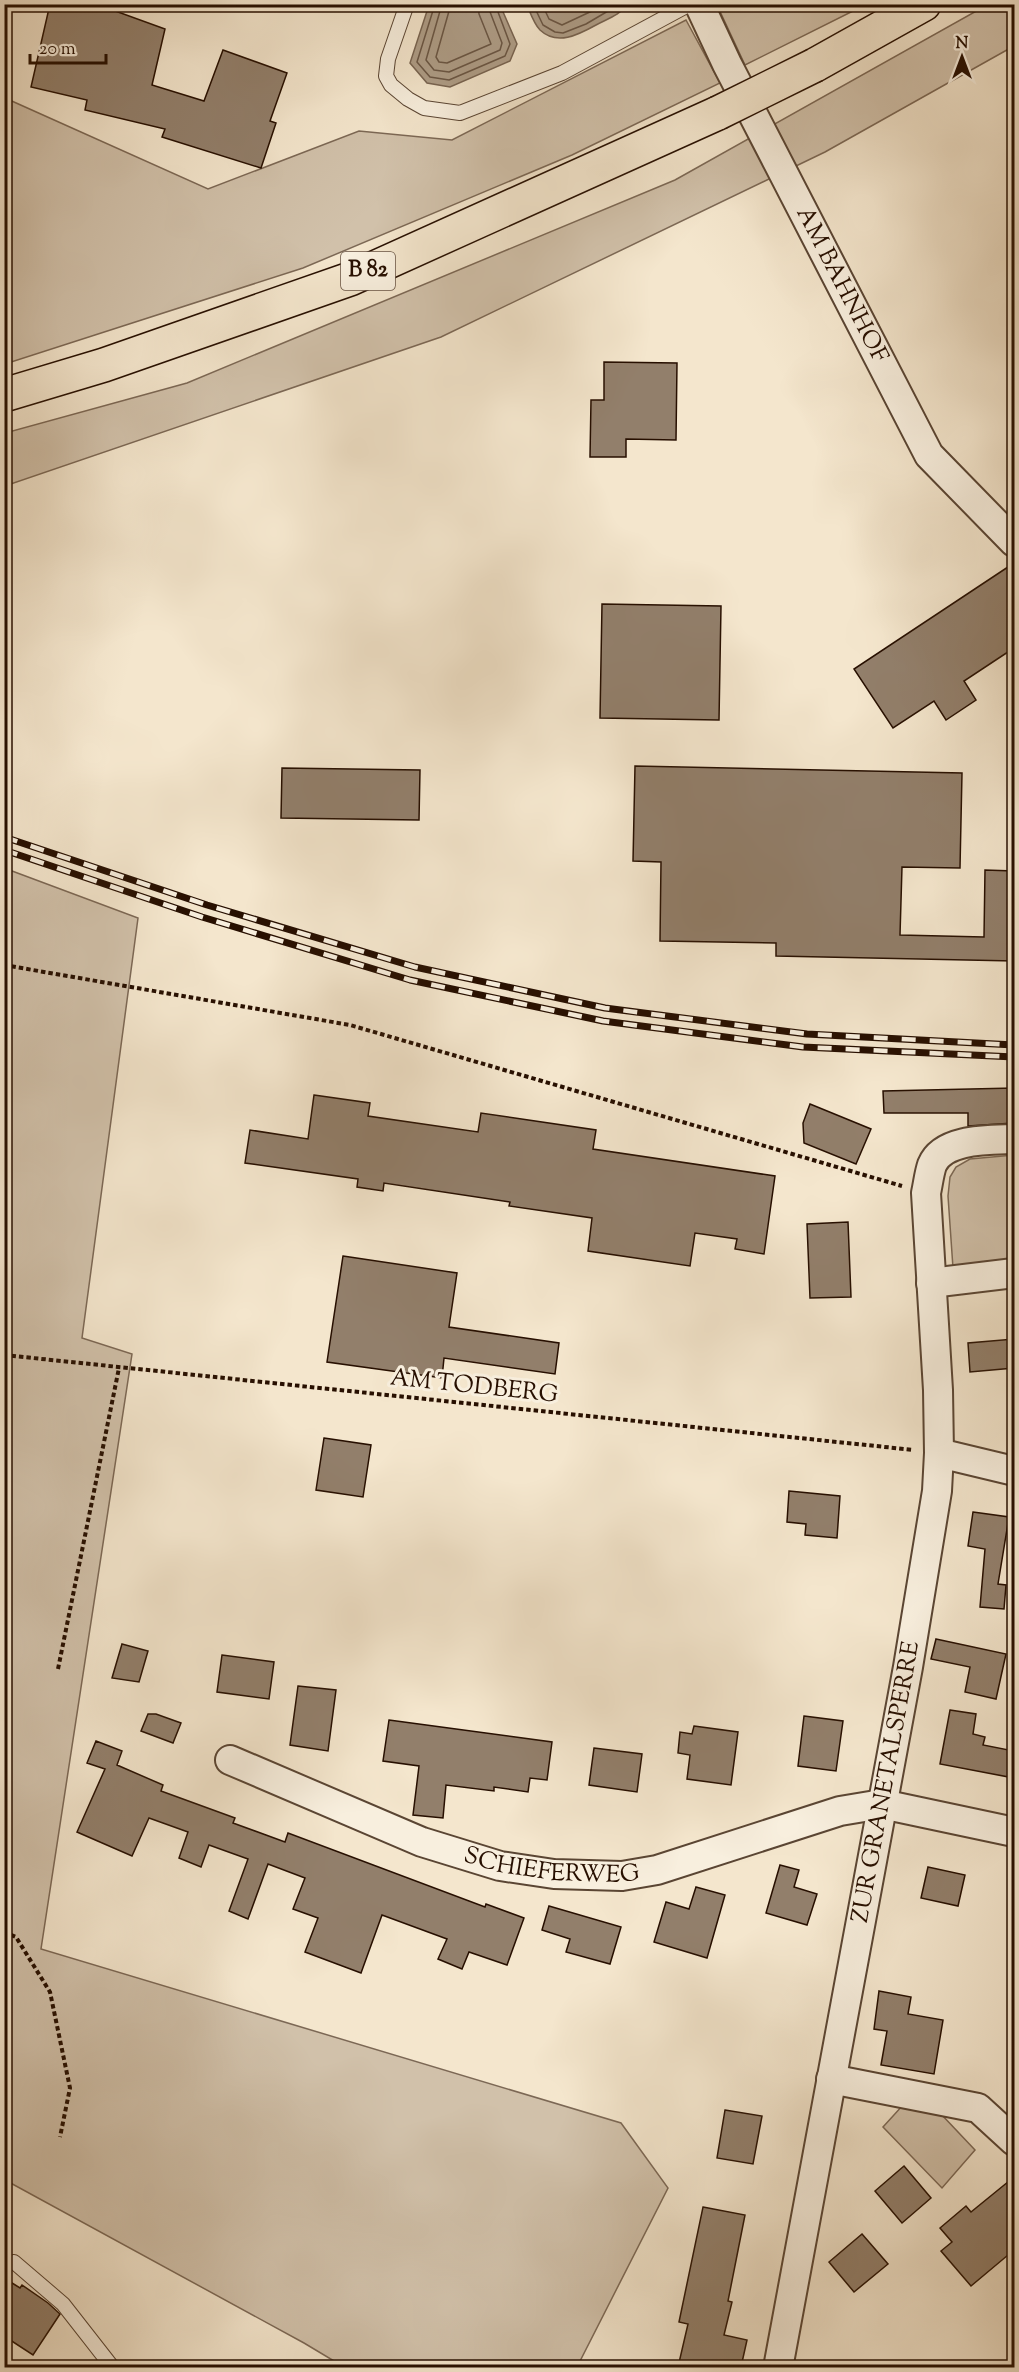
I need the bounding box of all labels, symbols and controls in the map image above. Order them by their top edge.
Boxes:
scale bar [30,27,106,65]
north arrow [932,27,992,87]
text: N [956,33,969,56]
text: 20 m [39,37,76,63]
street label: AM BAHNHOF [787,201,896,369]
road number: B 82 [341,252,395,290]
street label: AM TODBERG [388,1361,560,1413]
street label: ZUR GRANETALSPERRE [844,1638,929,1925]
street label: SCHIEFERWEG [459,1839,643,1893]

